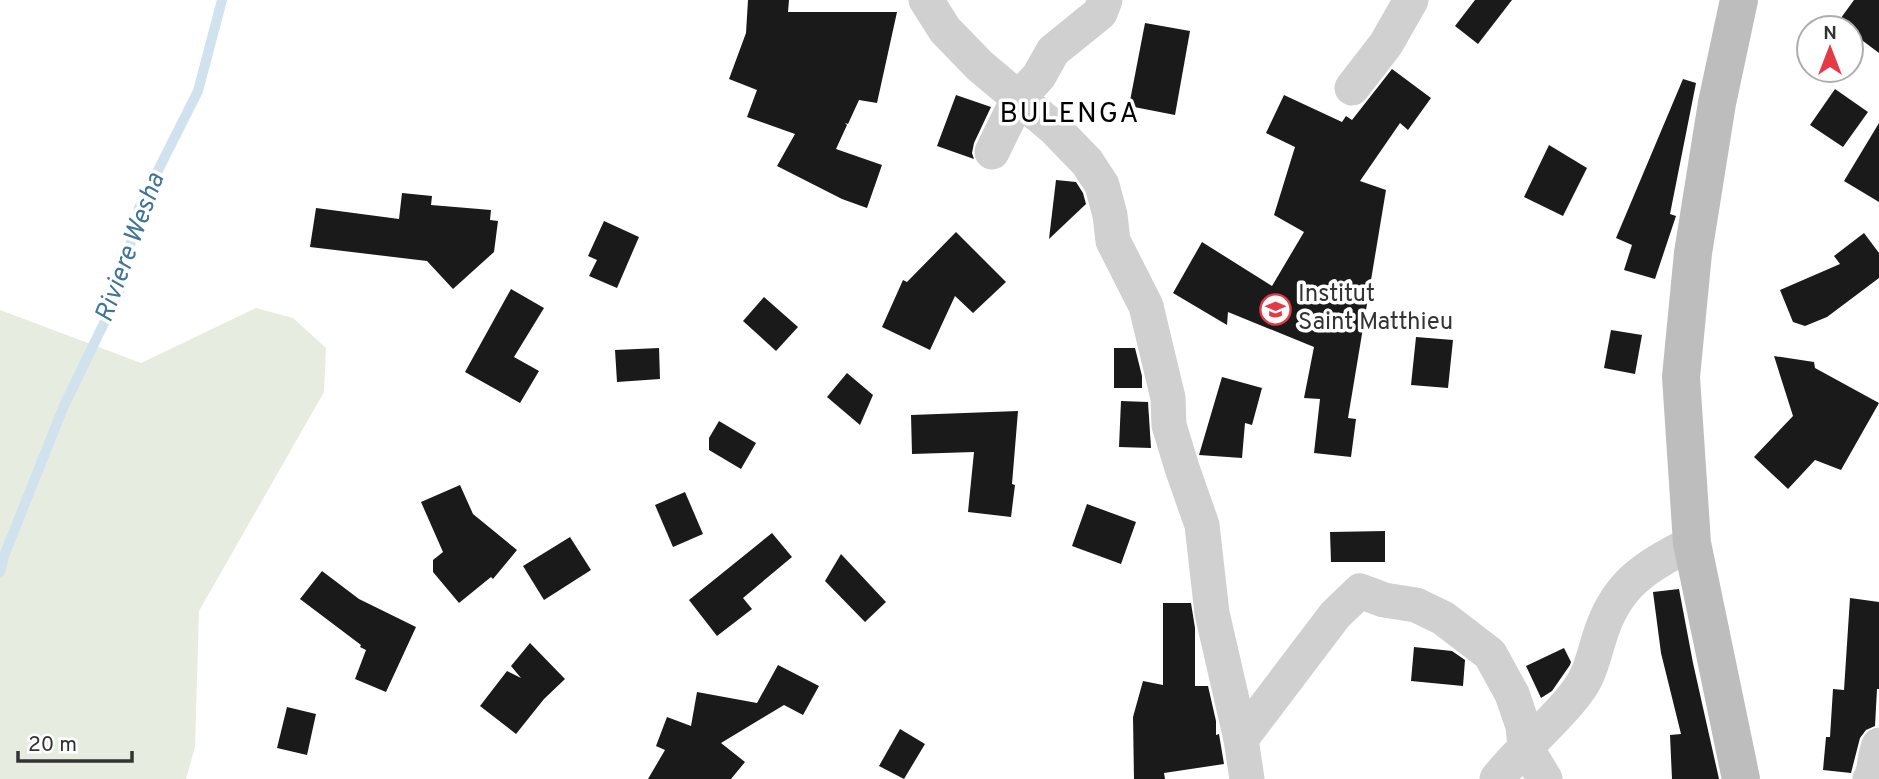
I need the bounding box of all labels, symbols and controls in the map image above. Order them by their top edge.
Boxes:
north arrow [1795,14,1865,84]
text: N [1823,22,1837,46]
district label: BULENGA [999,97,1141,133]
water label: Riviere Wesha [89,168,173,327]
place label: Institut Saint Matthieu [1298,280,1453,338]
school or university icon: Institut Saint Matthieu [1258,292,1292,326]
scale bar [18,720,131,764]
text: 20 m [28,732,77,759]

